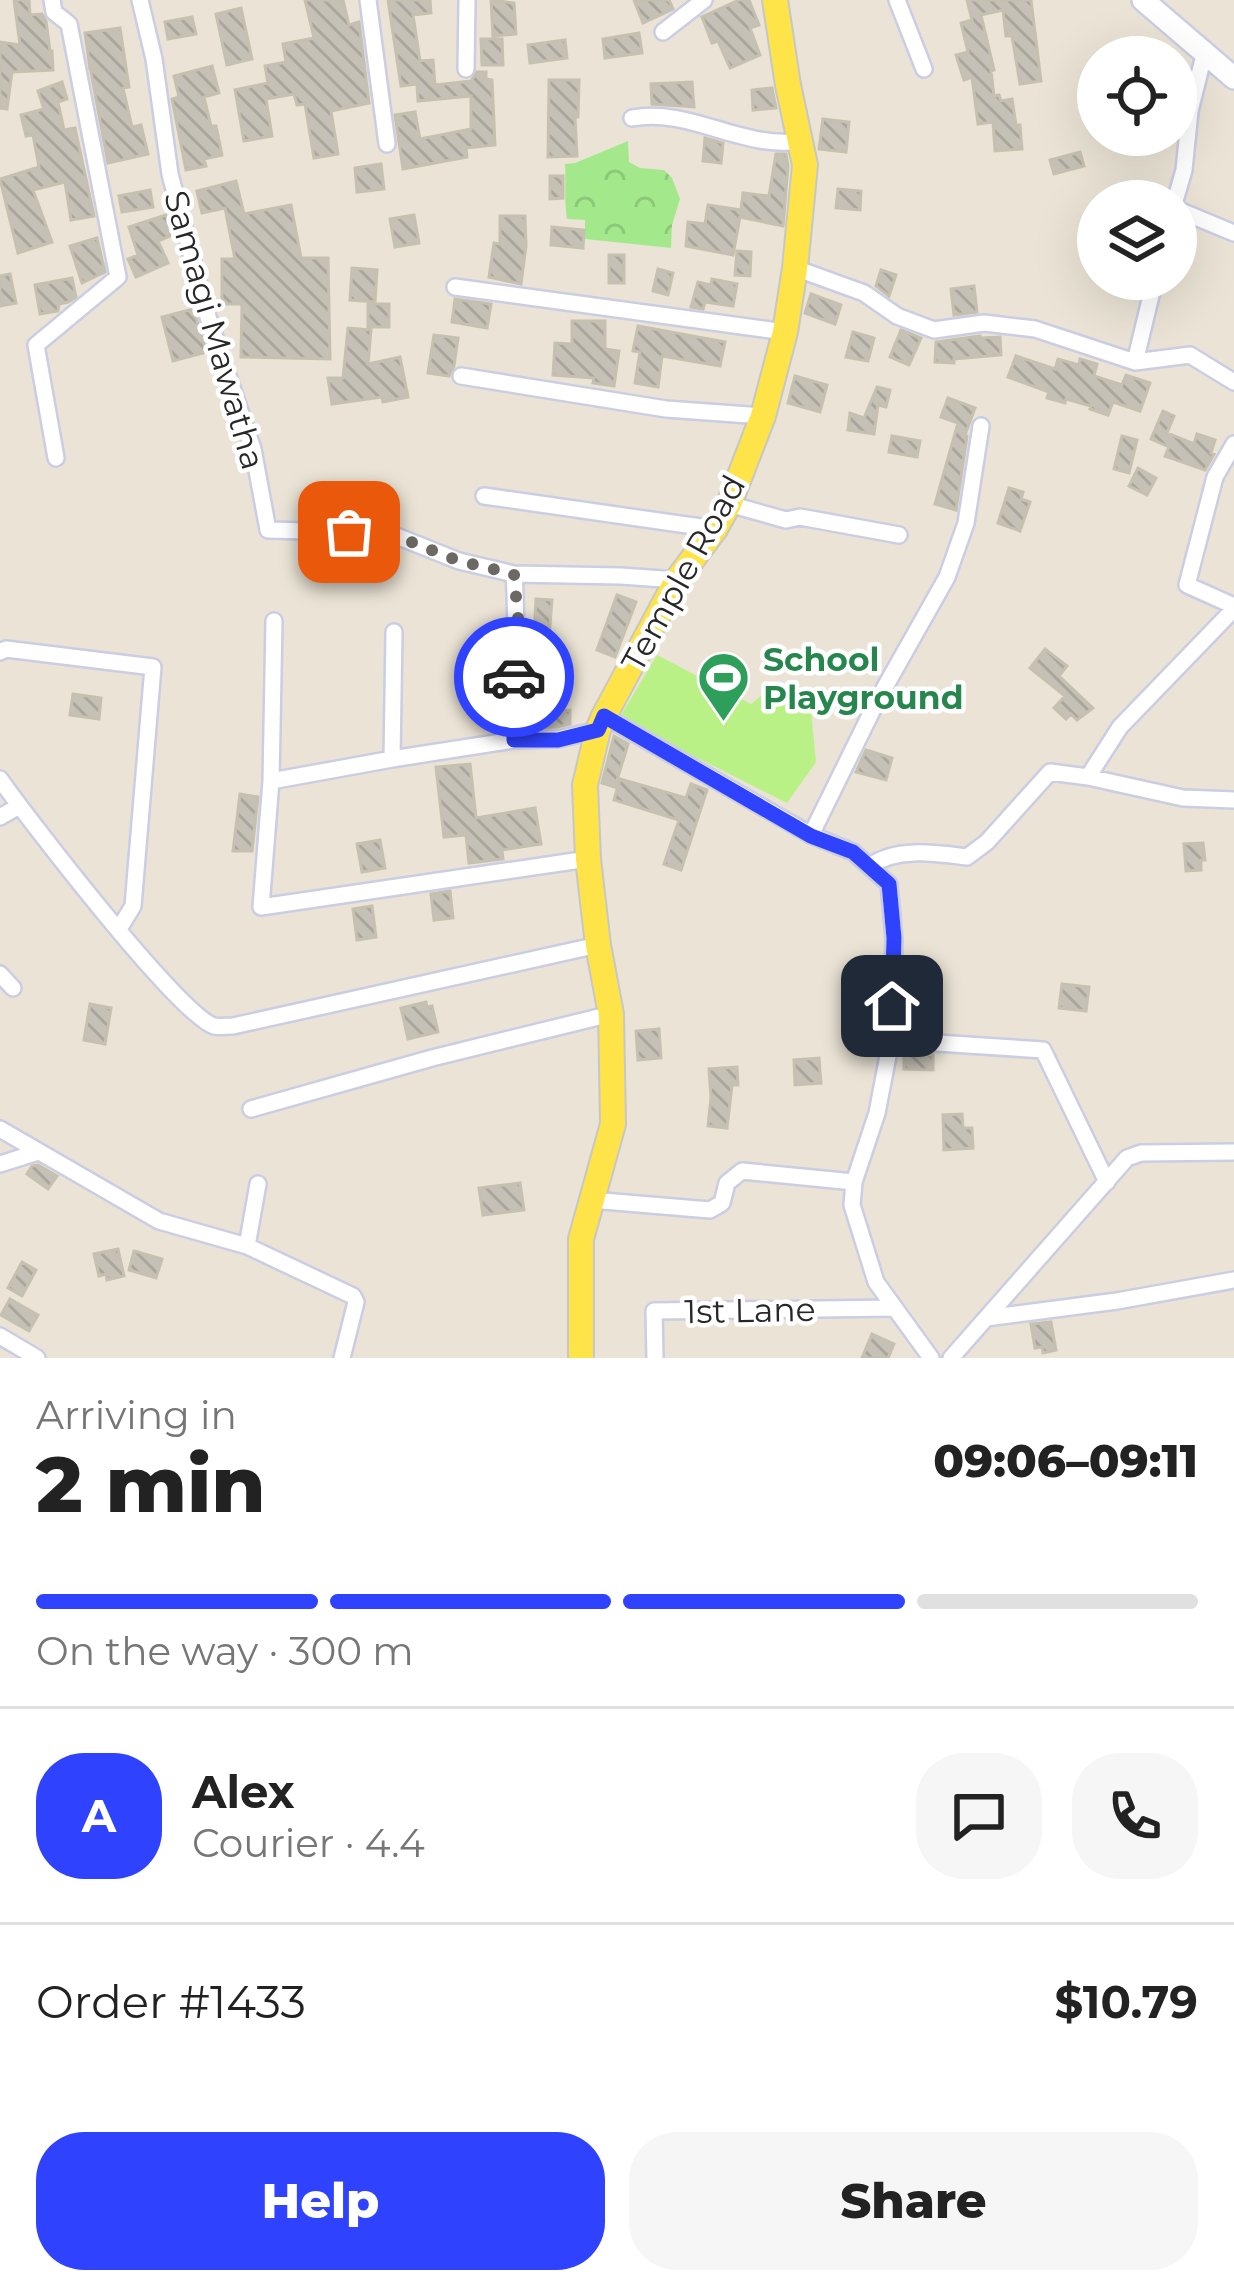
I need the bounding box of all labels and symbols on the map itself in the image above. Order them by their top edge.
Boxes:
street label: Samagi Mawatha [156,186,274,474]
street label: Temple Road [613,468,753,678]
pin [298,481,400,583]
courier [454,617,574,737]
place label: School Playground [763,639,964,717]
sports icon: School Playground [696,650,752,724]
pin [841,955,943,1057]
street label: 1st Lane [684,1289,816,1331]

